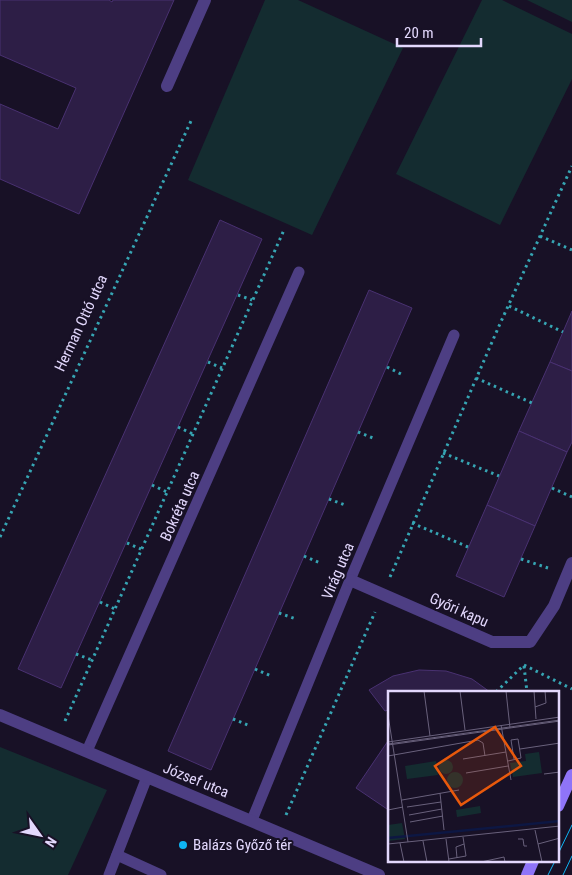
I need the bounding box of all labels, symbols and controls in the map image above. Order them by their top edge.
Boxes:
scale bar [397,15,481,47]
text: 20 m [404,24,434,42]
street label: Herman Ottó utca [51,272,111,374]
street label: Bokréta utca [157,468,203,544]
street label: Virág utca [318,540,358,602]
street label: Győri kapu [427,589,491,631]
inset map [388,691,560,862]
street label: József utca [161,759,231,801]
north arrow [15,810,65,860]
text: N [42,834,60,850]
place label: Balázs Győző tér [193,836,292,854]
marker: Balázs Győző tér [177,839,189,851]

